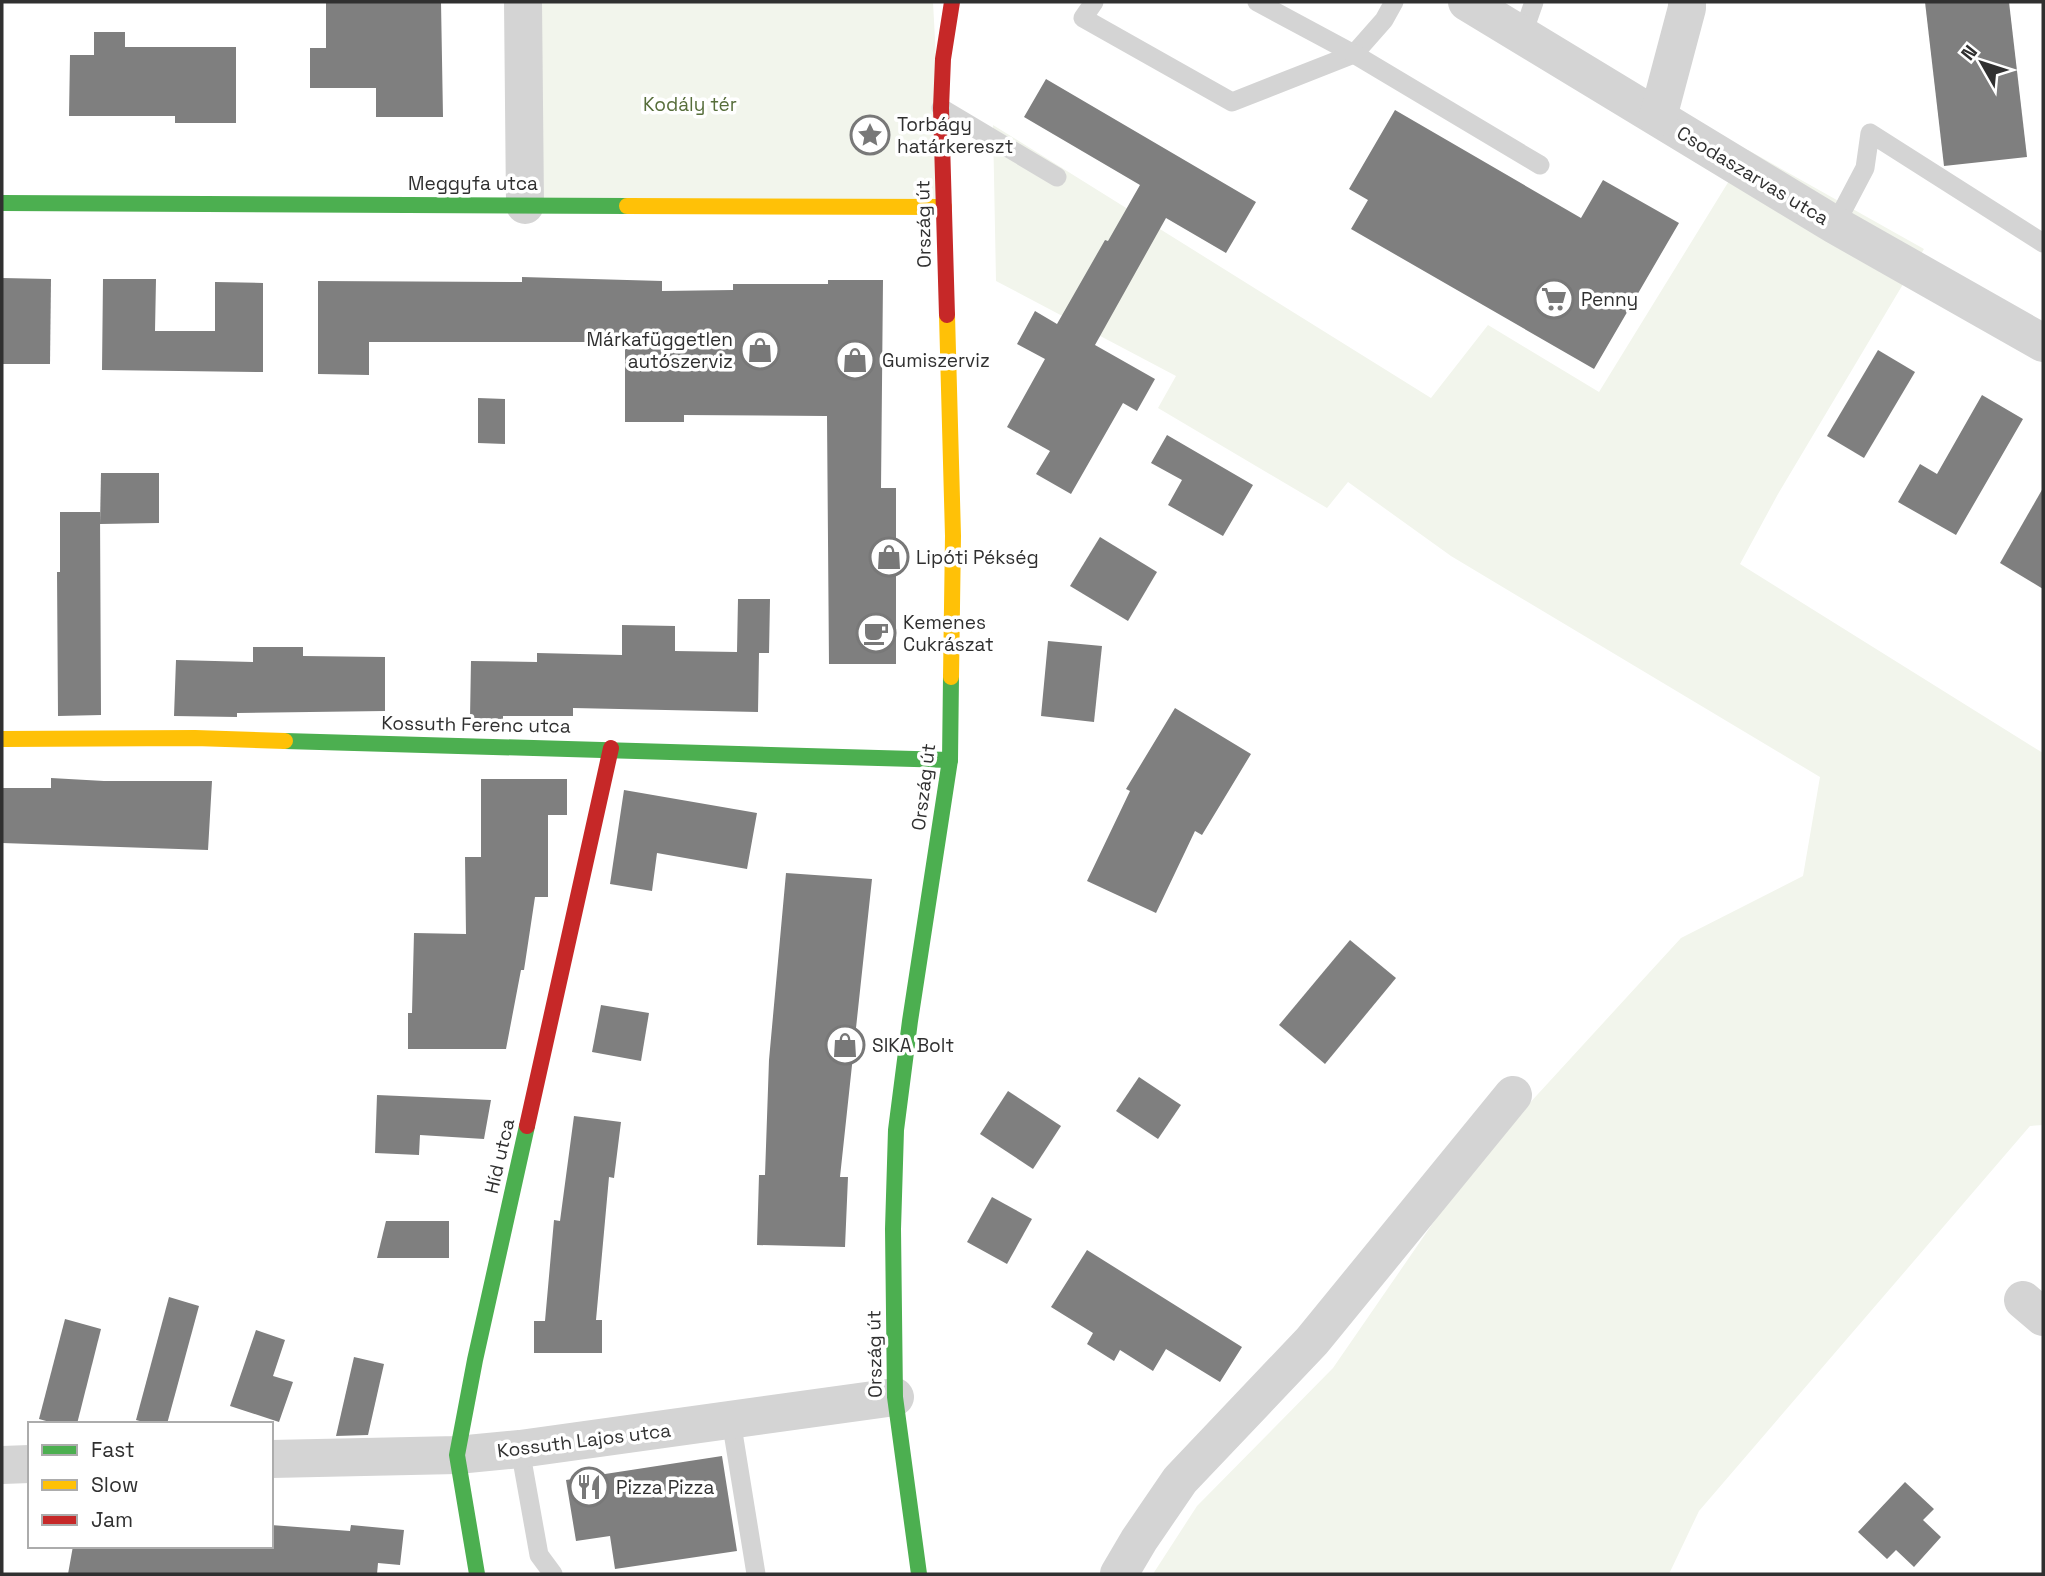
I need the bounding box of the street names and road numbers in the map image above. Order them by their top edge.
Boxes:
street label: Csodaszarvas utca [1672,120,1833,231]
street label: Meggyfa utca [408,171,538,196]
street label: Ország út [910,180,937,268]
street label: Kossuth Ferenc utca [381,710,571,739]
street label: Ország út [906,742,941,832]
street label: Híd utca [479,1116,520,1196]
street label: Ország út [861,1310,888,1398]
street label: Kossuth Lajos utca [496,1417,672,1464]

